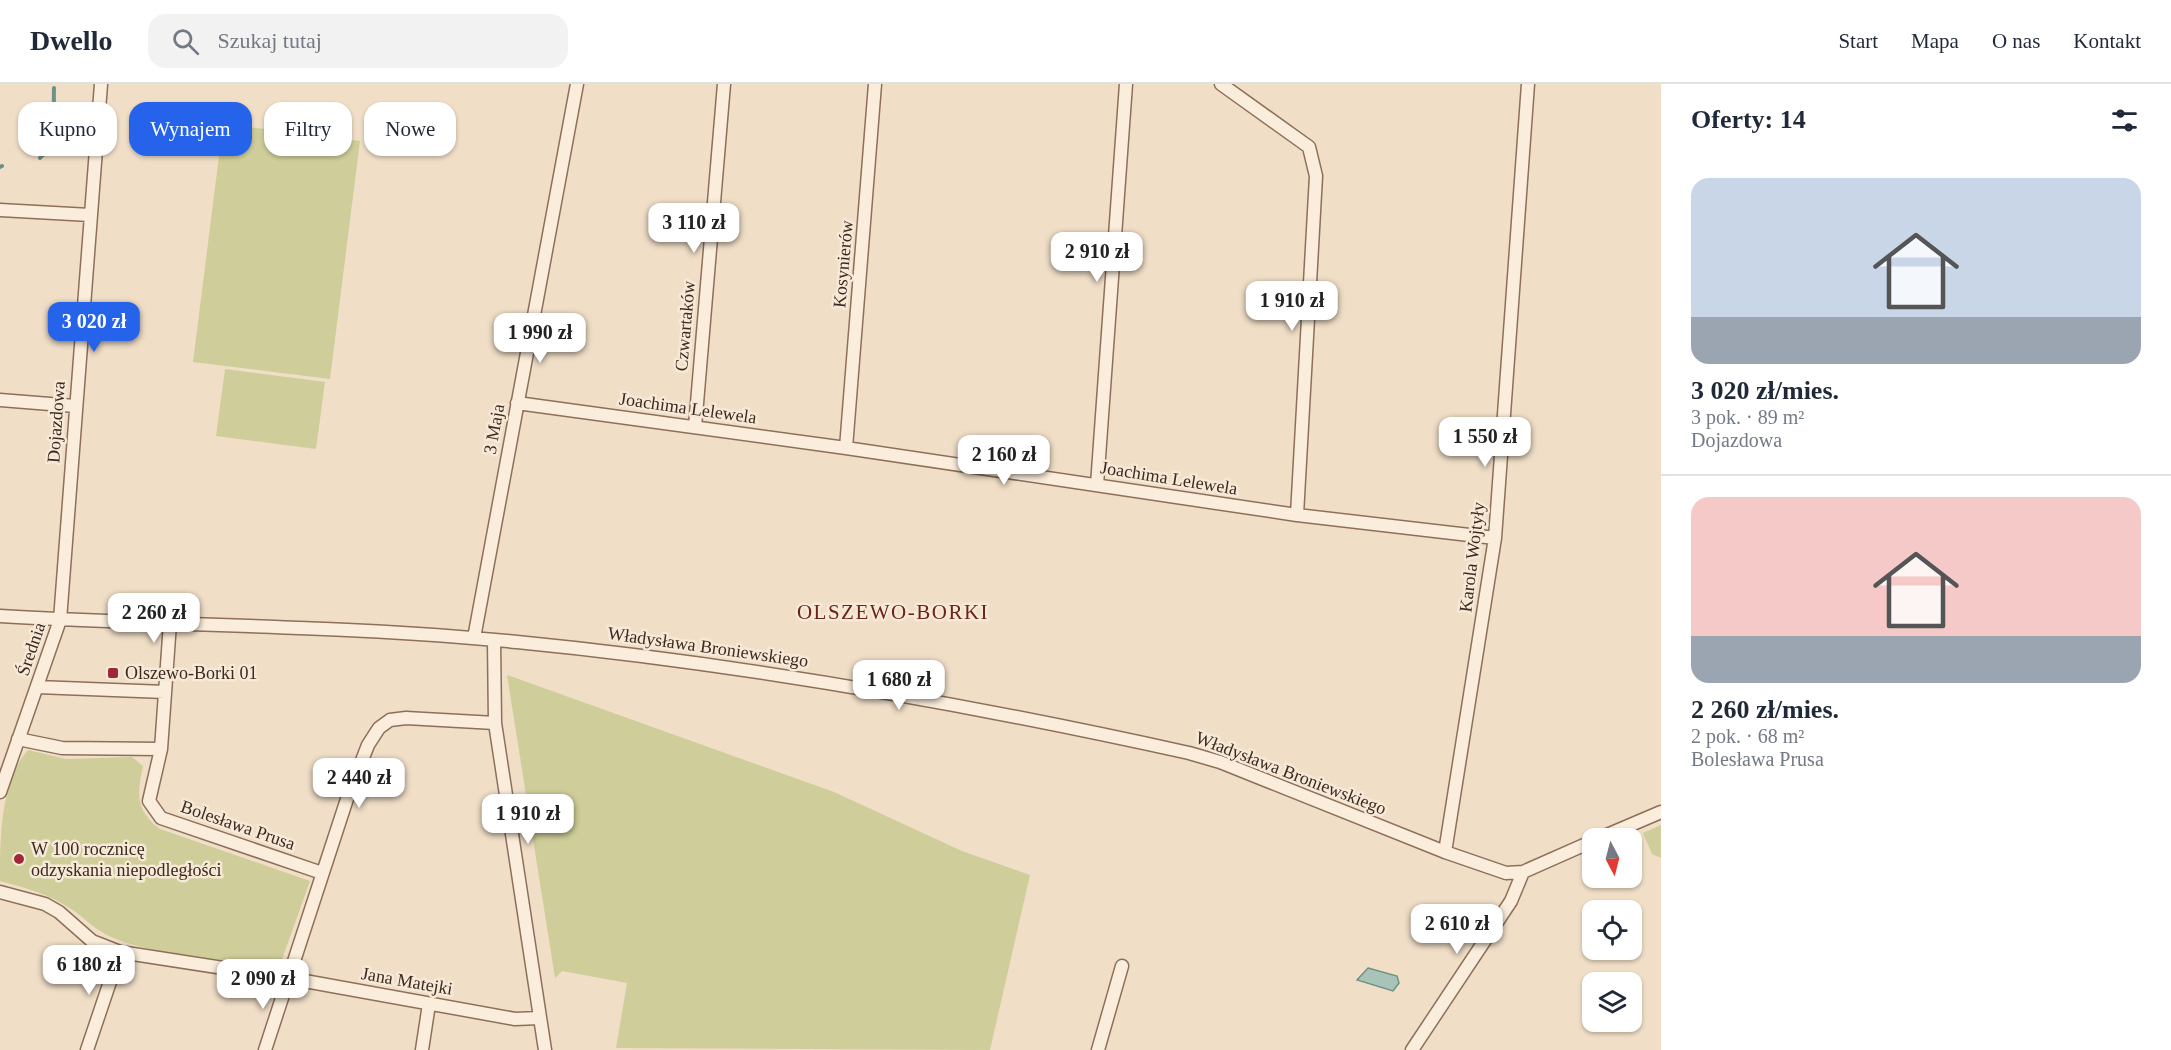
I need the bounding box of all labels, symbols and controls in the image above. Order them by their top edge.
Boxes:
search box [148,14,568,68]
text: Dwello [30,25,112,56]
icon: search [169,25,202,58]
text: Szukaj tutaj [217,28,322,53]
text: Start [1838,29,1878,53]
text: Mapa [1911,29,1959,53]
text: O nas [1992,29,2040,53]
text: Kontakt [2073,29,2141,53]
chip: Kupno [18,102,117,156]
chip: Wynajem [129,102,252,156]
chip: Filtry [264,102,352,156]
chip: Nowe [364,102,456,156]
icon: filters [2108,104,2141,137]
text: Oferty: 14 [1691,105,1806,134]
pin: 3 110 zł [632,203,756,254]
text: 3 110 zł [662,211,726,233]
icon: home [1862,217,1970,325]
street label: Kosynierów [829,219,857,309]
pin: 2 910 zł [1035,232,1159,283]
text: 2 910 zł [1065,240,1129,262]
street label: Czwartaków [671,280,699,372]
pin: 1 910 zł [1230,281,1354,332]
text: 1 910 zł [1260,289,1324,311]
pin: 3 020 zł [32,302,156,353]
text: 3 020 zł [62,310,126,332]
pin: 1 990 zł [478,313,602,364]
text: 1 990 zł [508,321,572,343]
text: 3 020 zł/mies. [1691,376,1839,405]
street label: Dojazdowa [43,380,69,464]
street label: Joachima Lelewela [618,388,758,428]
street label: 3 Maja [480,402,508,456]
text: 3 pok. · 89 m² [1691,406,1804,428]
pin: 1 550 zł [1423,417,1547,468]
text: 1 550 zł [1453,425,1517,447]
text: Dojazdowa [1691,429,1782,451]
pin: 2 160 zł [942,435,1066,486]
text: 2 160 zł [972,443,1036,465]
street label: Joachima Lelewela [1099,457,1239,499]
street label: Karola Wojtyły [1455,501,1489,613]
icon: home [1862,536,1970,644]
pin: 2 260 zł [92,593,216,644]
district label: OLSZEWO-BORKI [797,600,989,624]
text: 2 260 zł [122,601,186,623]
street label: Średnia [12,619,49,678]
street label: Władysława Broniewskiego [606,623,810,671]
pin: 1 680 zł [837,660,961,711]
place label: Olszewo-Borki 01 [125,663,257,683]
marker: Olszewo-Borki 01 [106,666,120,680]
text: 1 680 zł [867,668,931,690]
text: 2 260 zł/mies. [1691,695,1839,724]
text: 2 pok. · 68 m² [1691,725,1804,747]
street label: Władysława Broniewskiego [1193,727,1389,819]
text: Bolesława Prusa [1691,748,1824,770]
pin: 2 440 zł [297,758,421,809]
text: 2 440 zł [327,766,391,788]
pin: 1 910 zł [466,794,590,845]
street label: Bolesława Prusa [178,796,298,854]
text: 1 910 zł [496,802,560,824]
north arrow [1582,828,1642,888]
map controls [1582,828,1642,1032]
place label: W 100 rocznicę odzyskania niepodległości [31,839,221,880]
marker: W 100 rocznicę odzyskania niepodległości [12,852,26,866]
button: locate [1582,900,1642,960]
pin: 2 610 zł [1395,904,1519,955]
text: 2 610 zł [1425,912,1489,934]
pin: 6 180 zł [27,945,151,996]
text: 6 180 zł [57,953,121,975]
pin: 2 090 zł [201,959,325,1010]
street label: Jana Matejki [360,963,454,999]
text: 2 090 zł [231,967,295,989]
button: layers [1582,972,1642,1032]

